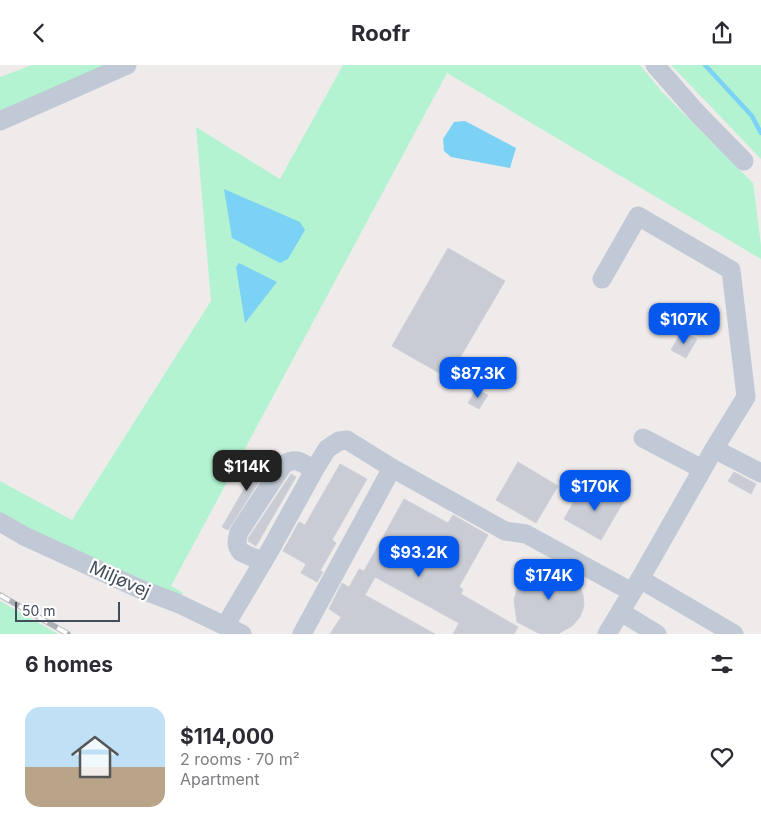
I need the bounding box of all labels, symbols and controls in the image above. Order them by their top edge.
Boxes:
icon: back [25,19,53,47]
icon: share [708,19,736,47]
text: Roofr [351,20,410,46]
pin: $107K [649,303,719,345]
text: $107K [660,309,708,329]
pin: $87.3K [437,357,519,399]
text: $87.3K [450,363,506,383]
pin: $114K [212,449,282,492]
text: $114K [224,456,270,476]
pin: $170K [560,469,630,512]
text: $170K [571,476,619,496]
pin: $93.2K [378,535,460,578]
text: $93.2K [390,542,448,562]
street label: Miljøvej [86,556,154,602]
pin: $174K [514,559,584,601]
text: $174K [525,565,573,585]
scale bar [15,599,120,622]
text: 50 m [22,602,56,619]
icon: filters [708,650,736,678]
text: 6 homes [25,652,113,677]
text: $114,000 [180,724,274,749]
icon: home [65,727,125,787]
icon: heart [708,743,736,771]
text: 2 rooms · 70 m² [180,749,300,769]
text: Apartment [180,769,260,789]

